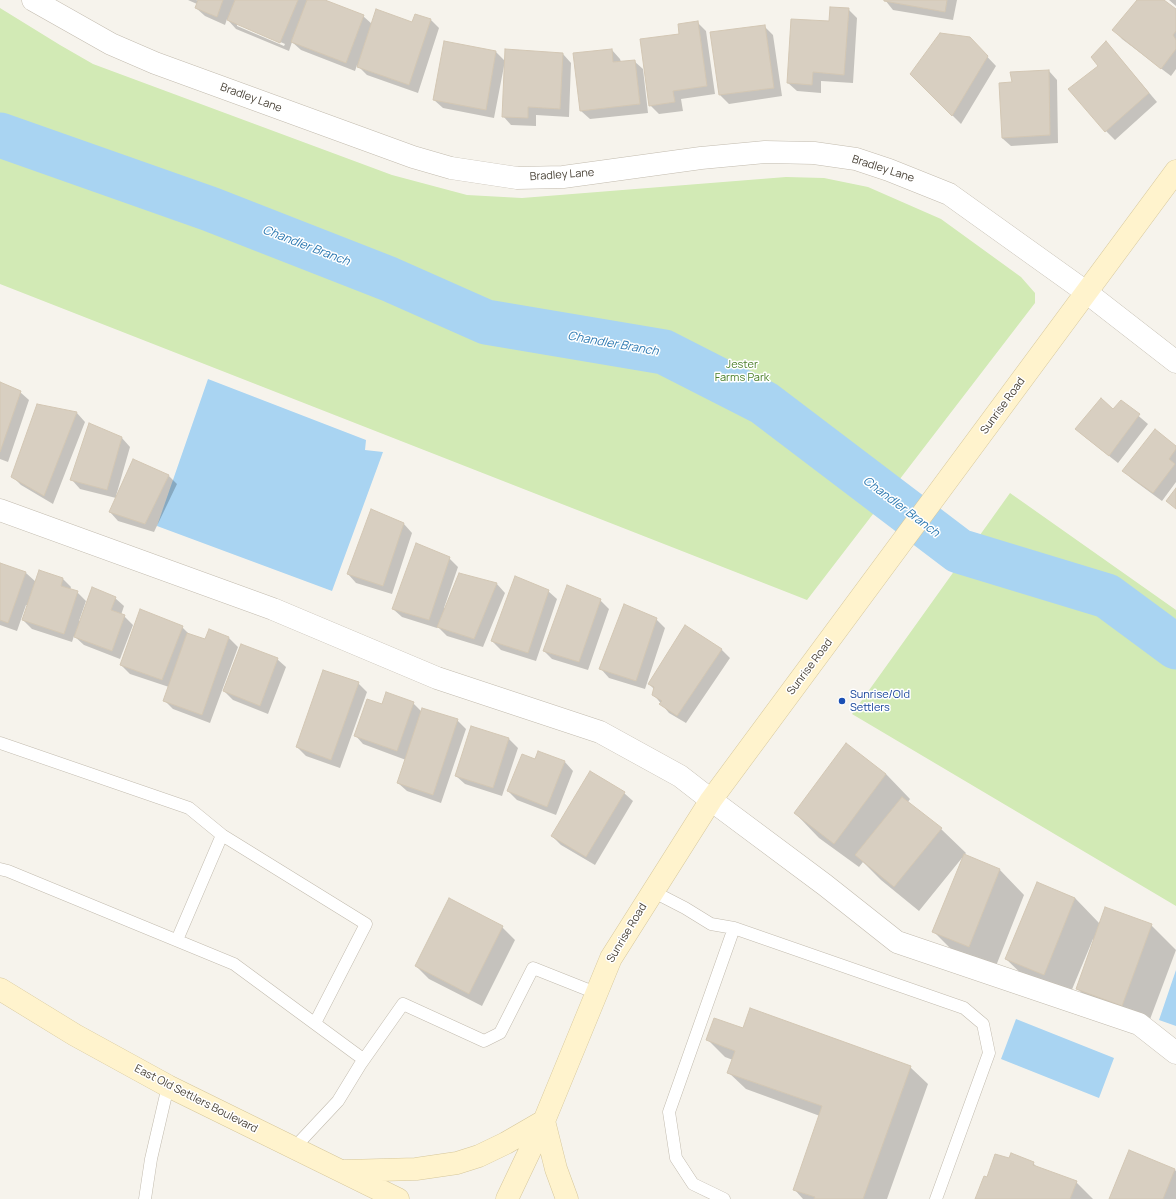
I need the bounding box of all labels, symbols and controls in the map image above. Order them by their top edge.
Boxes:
street label: Bradley Lane [218,81,284,115]
street label: Bradley Lane [850,153,916,185]
street label: Bradley Lane [529,166,595,184]
water label: Chandler Branch [260,223,352,269]
water label: Chandler Branch [566,329,660,359]
park label: Jester Farms Park [715,358,769,384]
street label: Sunrise Road [978,375,1028,437]
water label: Chandler Branch [860,474,942,540]
street label: Sunrise Road [785,636,835,698]
place label: Sunrise/Old Settlers [850,688,910,714]
marker: Sunrise/Old Settlers [837,696,847,706]
street label: Sunrise Road [604,901,650,965]
street label: East Old Settlers Boulevard [132,1062,260,1136]

